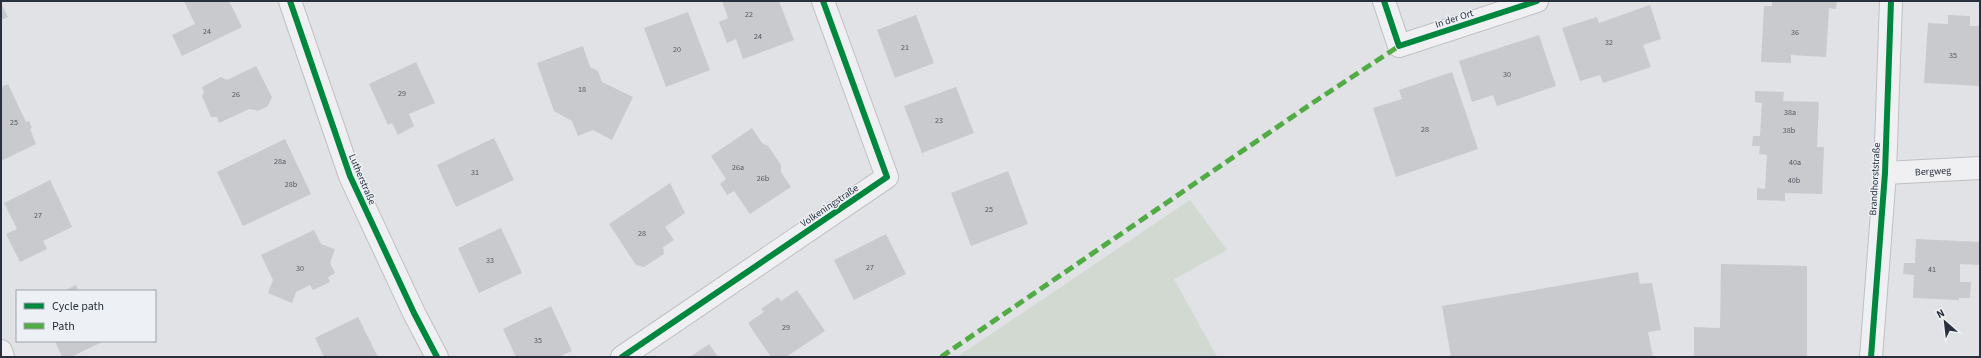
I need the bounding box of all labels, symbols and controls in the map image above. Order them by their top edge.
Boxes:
street label: In der Ort [1433,6,1476,32]
house number: 22 [745,9,753,20]
house number: 24 [203,26,211,37]
house number: 36 [1791,27,1799,38]
house number: 24 [754,31,762,42]
house number: 32 [1605,37,1613,48]
house number: 21 [901,42,909,53]
house number: 20 [673,44,681,55]
house number: 35 [1949,50,1957,61]
house number: 30 [1503,69,1511,80]
house number: 18 [578,84,586,95]
house number: 29 [398,88,406,99]
house number: 26 [232,89,240,100]
house number: 38a [1784,107,1796,118]
house number: 23 [935,115,943,126]
house number: 25 [10,117,18,128]
house number: 28 [1421,124,1429,135]
house number: 38b [1783,125,1796,136]
street label: Brandhorststraße [1866,142,1884,216]
street label: Lutherstraße [345,152,379,207]
house number: 28a [274,156,286,167]
house number: 40a [1789,157,1801,168]
house number: 26a [732,162,744,173]
street label: Bergweg [1914,164,1951,179]
house number: 31 [471,167,479,178]
house number: 26b [757,173,770,184]
house number: 40b [1788,175,1801,186]
house number: 28b [285,179,298,190]
street label: Volkeningstraße [798,181,861,231]
house number: 25 [985,204,993,215]
house number: 27 [34,210,42,221]
house number: 28 [638,228,646,239]
house number: 33 [486,255,494,266]
house number: 27 [866,262,874,273]
house number: 30 [296,263,304,274]
house number: 41 [1928,264,1936,275]
legend [16,290,156,342]
text: Cycle path [52,298,104,315]
north arrow [1925,302,1965,342]
text: N [1934,305,1947,322]
text: Path [52,318,75,335]
house number: 29 [782,322,790,333]
house number: 35 [534,335,542,346]

